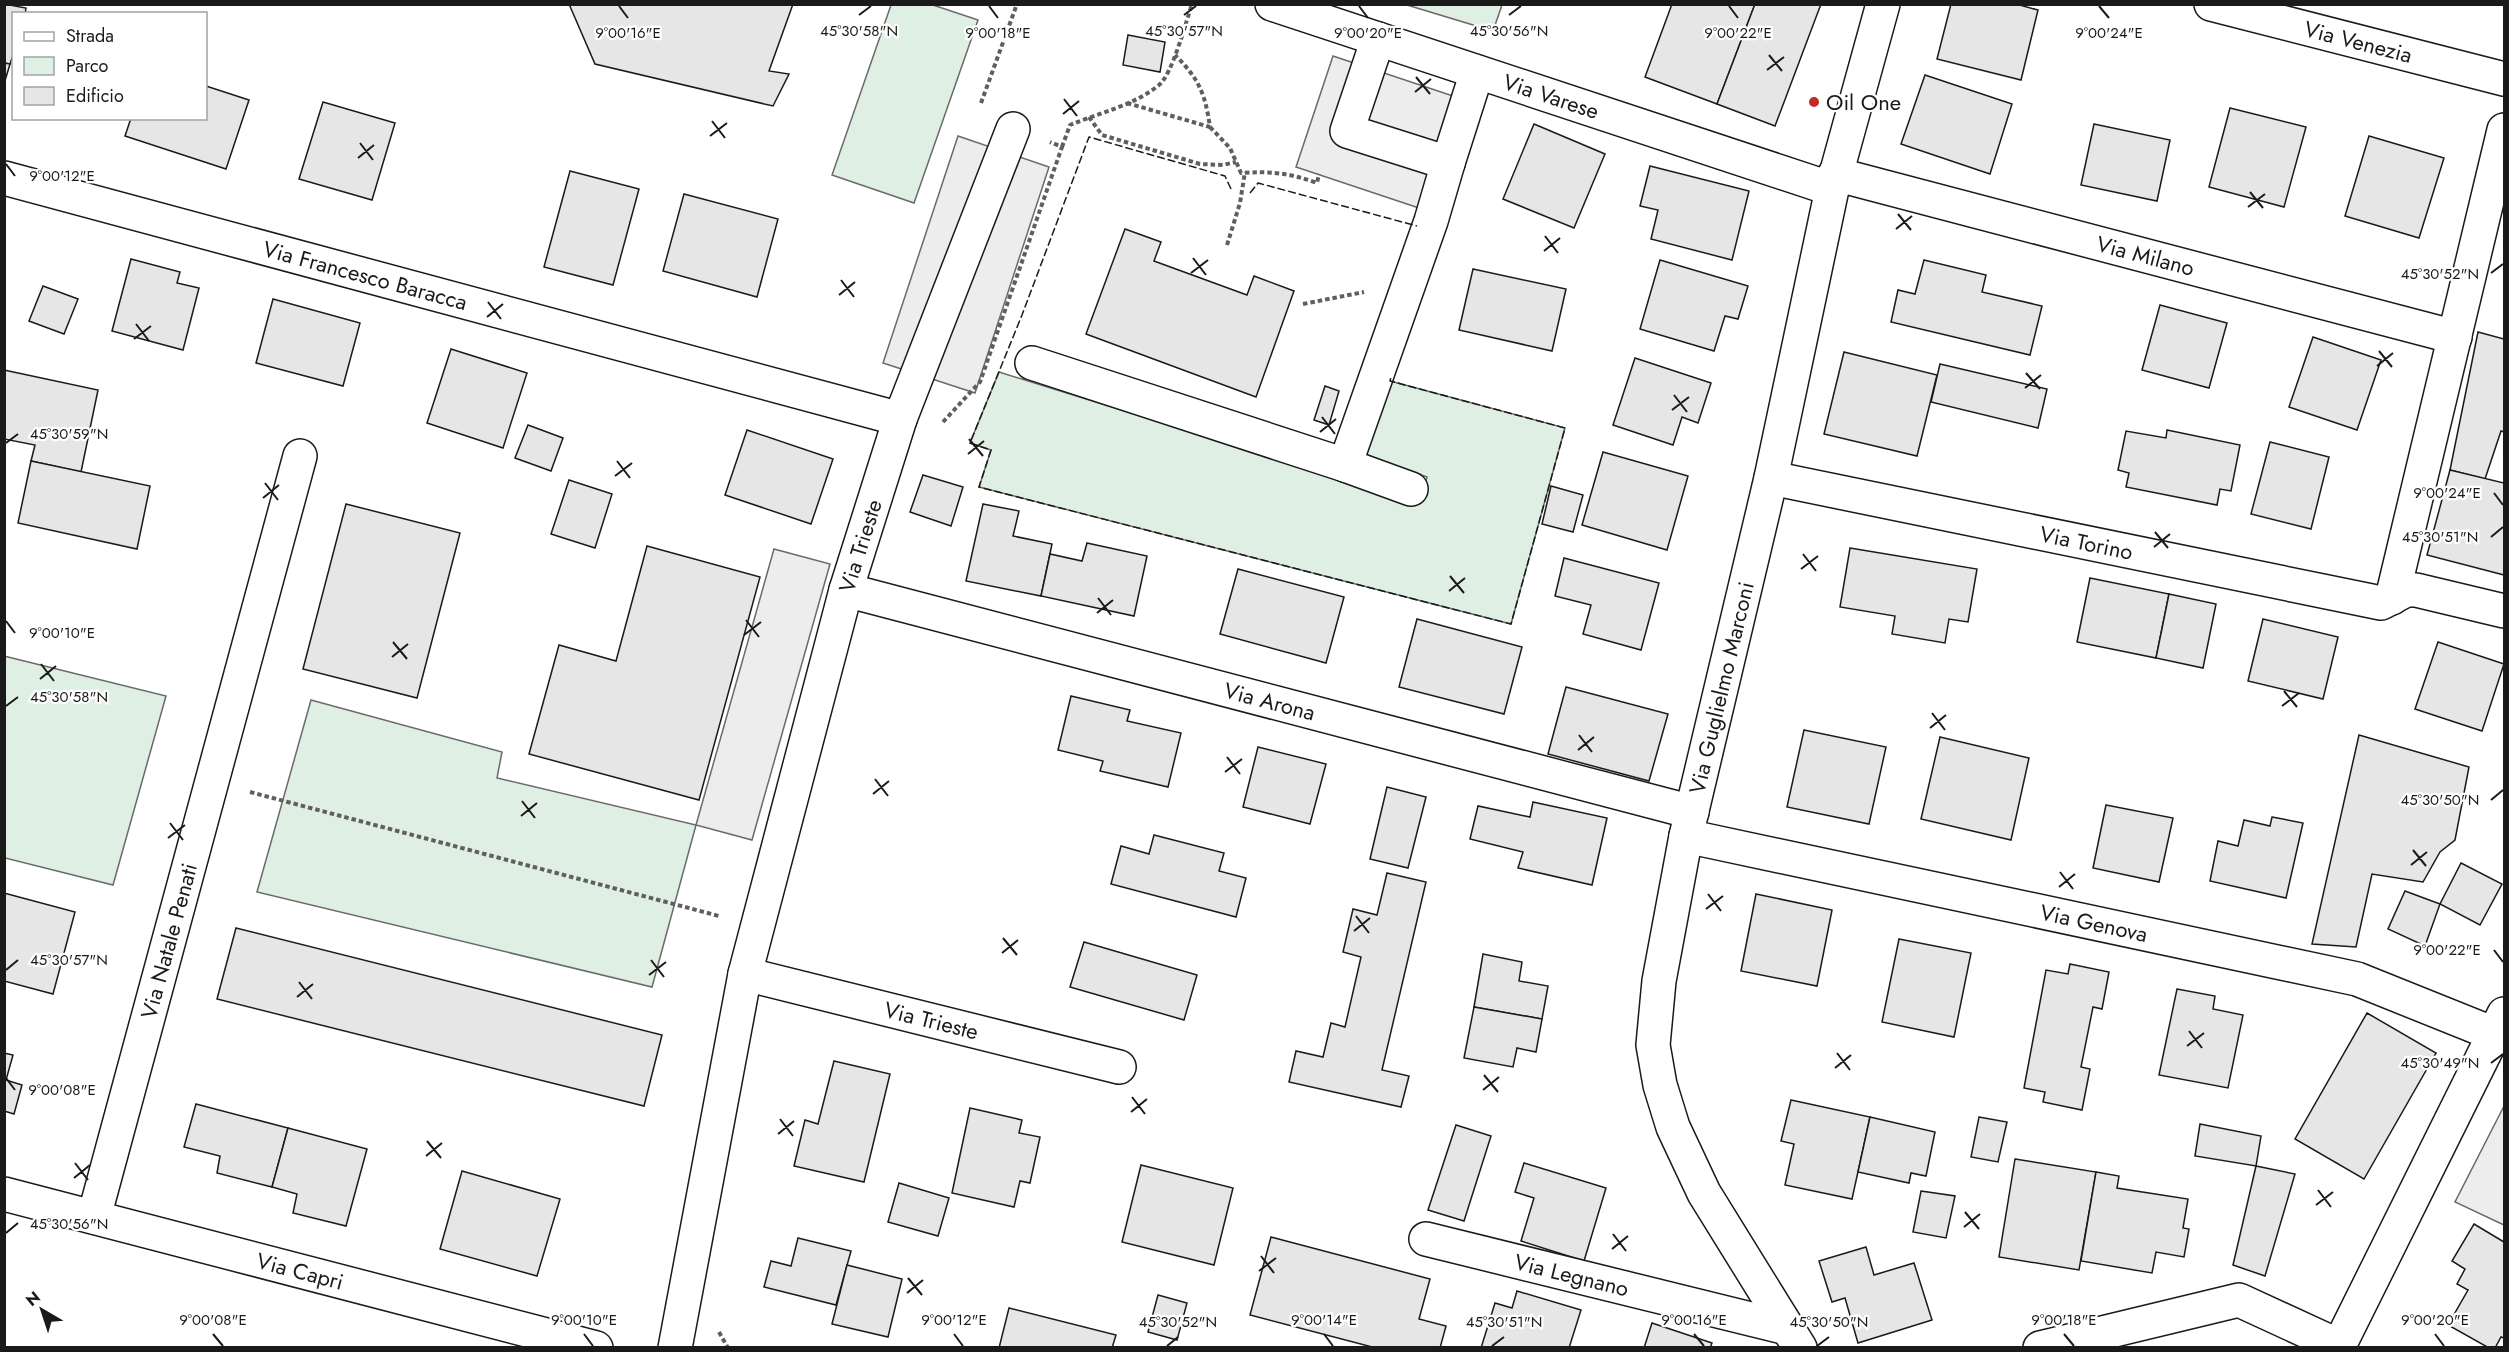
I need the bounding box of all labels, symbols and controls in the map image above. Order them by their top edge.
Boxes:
legend [12,12,207,120]
street label: Via Venezia [2301,12,2416,71]
text: 45°30'58"N [820,20,898,42]
text: 45°30'57"N [1145,20,1223,42]
text: 45°30'56"N [1470,20,1548,42]
text: 9°00'16"E [595,22,661,44]
text: 9°00'18"E [965,22,1031,44]
text: 9°00'20"E [1334,22,1402,44]
text: 9°00'22"E [1704,22,1772,44]
text: 9°00'24"E [2075,22,2143,44]
text: Strada [66,23,114,49]
text: Parco [66,53,108,79]
street label: Via Varese [1499,65,1603,127]
text: Edificio [66,83,124,109]
place label: Oil One [1826,86,1901,118]
marker: Oil One [1807,95,1821,109]
text: 9°00'12"E [29,165,95,187]
street label: Via Milano [2093,227,2198,284]
street label: Via Francesco Baracca [259,232,471,318]
text: 45°30'52"N [2401,263,2479,285]
text: 45°30'59"N [30,423,108,445]
text: 9°00'24"E [2413,482,2481,504]
street label: Via Trieste [830,495,890,596]
street label: Via Torino [2037,517,2136,568]
text: 45°30'51"N [2402,526,2478,548]
street label: Via Guglielmo Marconi [1681,578,1762,797]
text: 9°00'10"E [29,622,95,644]
street label: Via Arona [1220,674,1319,729]
text: 45°30'58"N [30,686,108,708]
text: 45°30'50"N [2401,789,2479,811]
street label: Via Natale Penati [132,860,205,1022]
street label: Via Genova [2037,896,2151,950]
text: 9°00'22"E [2413,939,2481,961]
text: 45°30'57"N [30,949,108,971]
street label: Via Trieste [881,993,982,1047]
text: 45°30'49"N [2401,1052,2479,1074]
text: 9°00'08"E [28,1079,96,1101]
text: 45°30'56"N [30,1213,108,1235]
street label: Via Capri [253,1244,347,1298]
street label: Via Legnano [1511,1245,1632,1304]
north arrow [12,1280,72,1340]
text: N [21,1286,45,1312]
text: 9°00'08"E [179,1309,247,1331]
text: 9°00'10"E [551,1309,617,1331]
text: 9°00'12"E [921,1309,987,1331]
text: 9°00'14"E [1291,1309,1357,1331]
text: 9°00'16"E [1661,1309,1727,1331]
text: 9°00'18"E [2031,1309,2097,1331]
text: 9°00'20"E [2401,1309,2469,1331]
text: 45°30'52"N [1139,1311,1217,1333]
text: 45°30'51"N [1466,1311,1542,1333]
text: 45°30'50"N [1790,1311,1868,1333]

